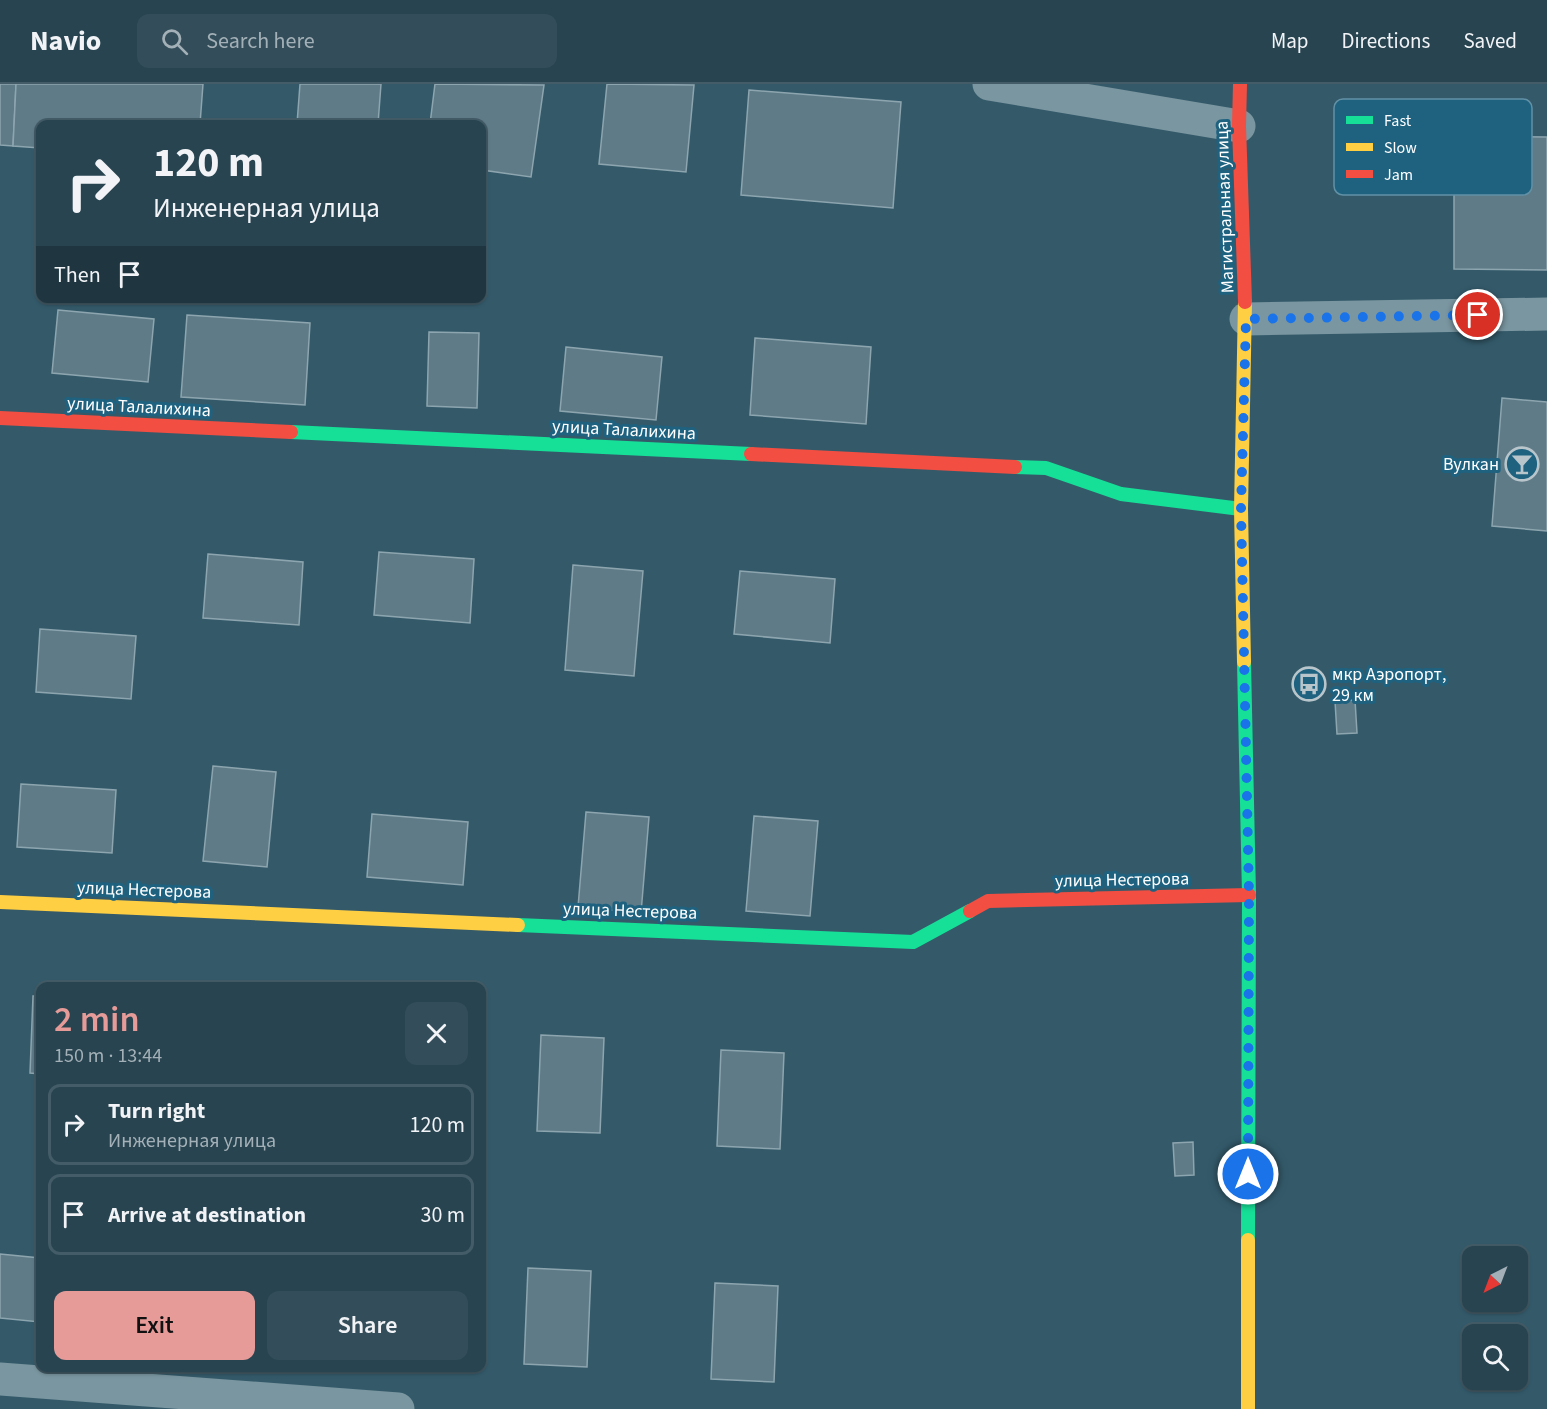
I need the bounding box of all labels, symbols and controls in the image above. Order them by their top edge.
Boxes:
search box [137,14,557,68]
text: Navio [30,21,101,61]
icon: search [158,25,191,58]
text: Search here [206,25,315,57]
text: Map [1271,26,1309,56]
text: Directions [1342,26,1430,56]
text: Saved [1463,26,1517,56]
legend [1334,99,1532,195]
text: Fast [1384,110,1412,132]
street label: Магистральная улица [1209,120,1241,294]
text: 120 m [153,133,264,193]
text: Slow [1384,137,1417,159]
icon: right [54,144,132,222]
text: Jam [1384,164,1413,186]
text: Инженерная улица [153,189,380,228]
icon: arrive [113,258,146,291]
text: Then [54,259,101,291]
pin [1452,289,1503,340]
icon: arrive [1461,298,1494,331]
street label: улица Талалихина [66,391,212,423]
street label: улица Талалихина [551,414,697,446]
bar icon: Вулкан [1504,446,1540,482]
place label: Вулкан [1443,452,1499,477]
place label: мкр Аэропорт, 29 км [1332,662,1446,708]
bus stop icon: мкр Аэропорт, 29 км [1291,666,1327,702]
street label: улица Нестерова [1055,866,1189,894]
street label: улица Нестерова [76,875,212,905]
street label: улица Нестерова [562,896,698,926]
text: 2 min [54,994,140,1045]
button: close [405,1002,468,1065]
text: 150 m · 13:44 [54,1042,162,1070]
text: Turn right [108,1095,205,1127]
icon: right [57,1108,90,1141]
text: 120 m [410,1109,465,1141]
text: Инженерная улица [108,1127,276,1155]
position arrow [1216,1142,1280,1206]
icon: arrive [57,1198,90,1231]
text: Arrive at destination [108,1199,306,1231]
text: 30 m [420,1199,465,1231]
north arrow [1462,1246,1528,1312]
map controls [1462,1246,1528,1390]
button: Exit [54,1291,255,1360]
button: Share [267,1291,468,1360]
button: search [1462,1324,1528,1390]

